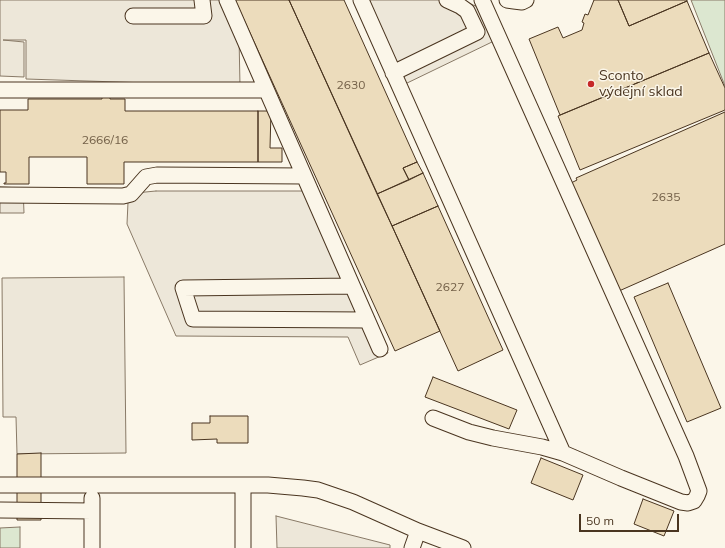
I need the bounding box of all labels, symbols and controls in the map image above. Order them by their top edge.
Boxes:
place label: Sconto výdejní sklad [599,68,683,100]
house number: 2630 [337,78,365,92]
marker: Sconto výdejní sklad [586,79,596,89]
house number: 2666/16 [82,133,128,147]
house number: 2635 [652,190,680,204]
house number: 2627 [436,280,464,294]
scale bar [581,506,681,532]
text: 50 m [586,513,614,528]

